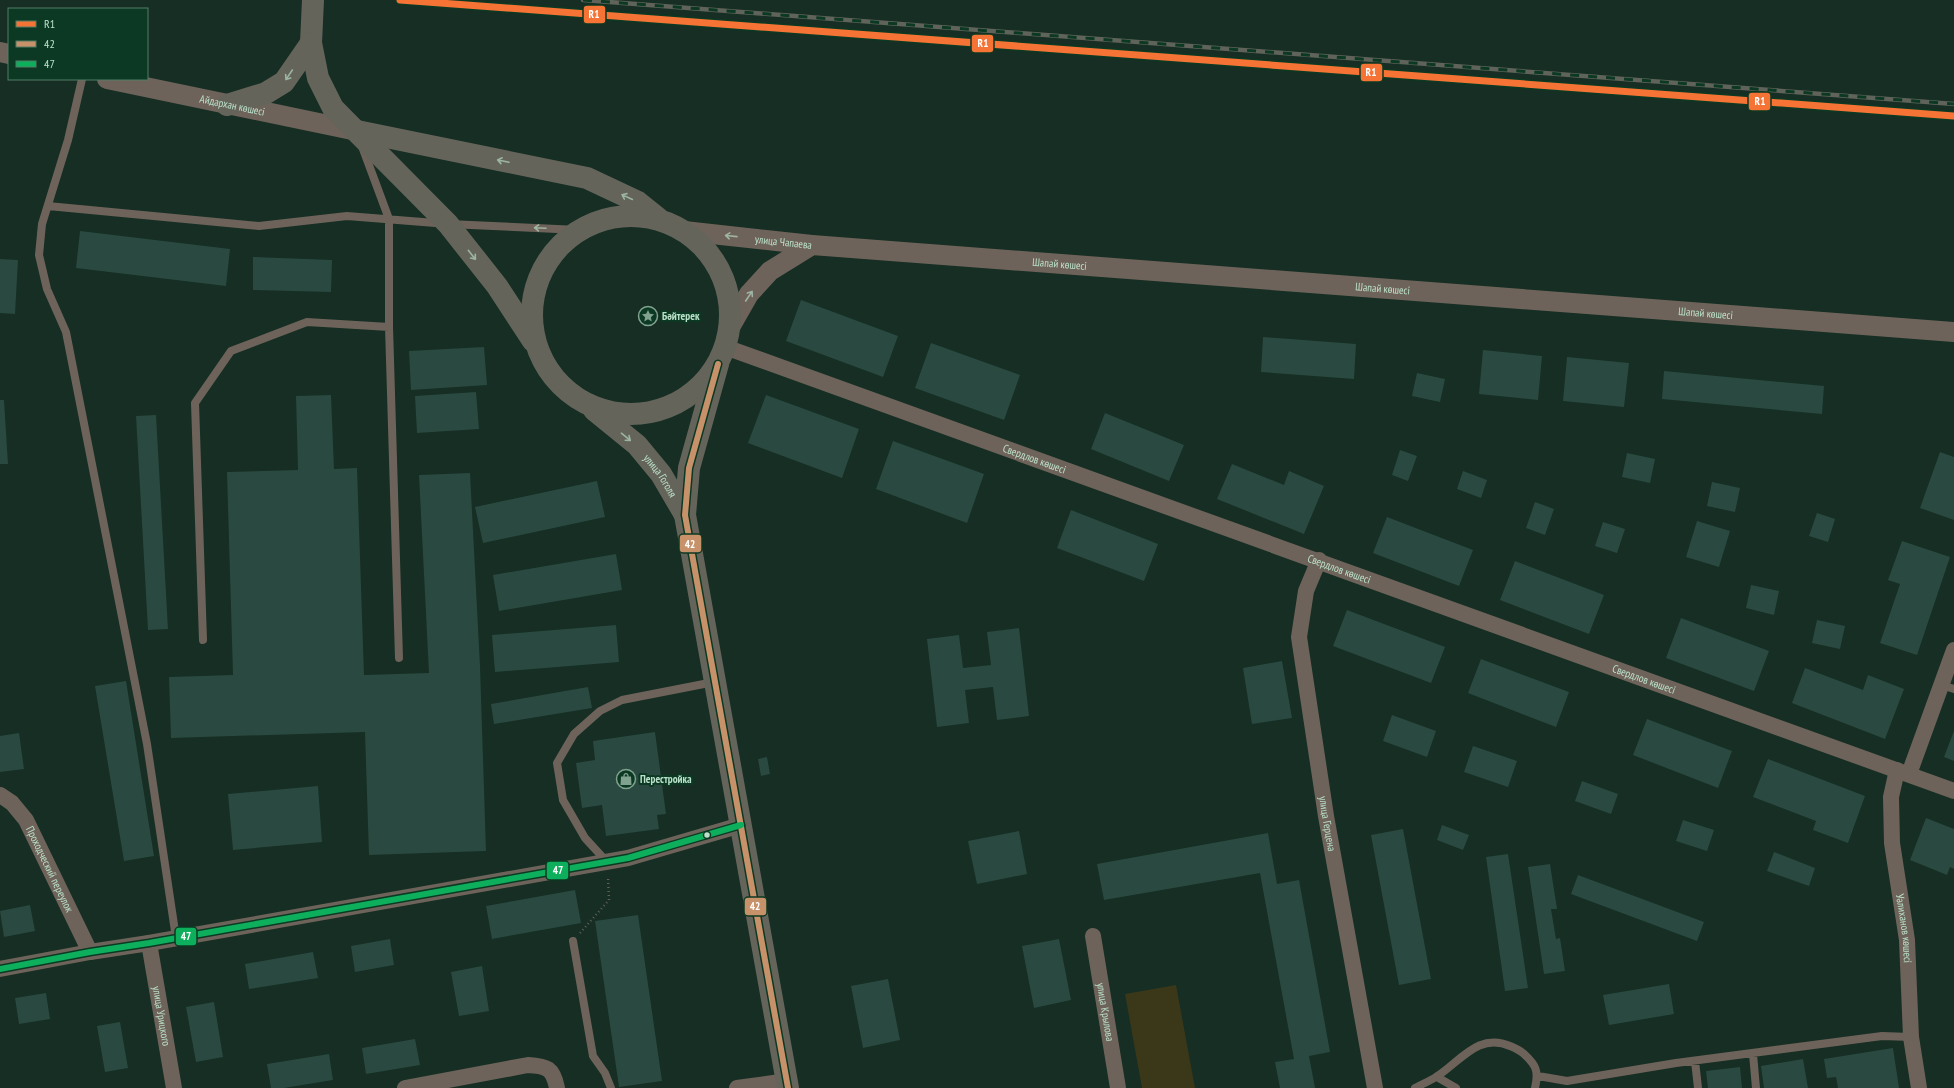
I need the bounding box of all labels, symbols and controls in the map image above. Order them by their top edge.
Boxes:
line badge: R1 [583,5,606,24]
text: R1 [589,7,599,21]
legend [8,8,148,80]
text: R1 [44,16,55,31]
line badge: R1 [971,34,994,53]
text: 42 [44,36,55,51]
text: R1 [978,36,988,50]
text: 47 [44,56,55,71]
line badge: R1 [1360,63,1383,82]
text: R1 [1366,65,1376,79]
one-way arrow [285,69,293,80]
street label: Айдархан көшесі [198,91,266,119]
line badge: R1 [1748,92,1771,111]
text: R1 [1755,94,1765,108]
one-way arrow [497,157,510,165]
one-way arrow [622,193,634,200]
one-way arrow [534,225,547,232]
one-way arrow [725,232,738,240]
street label: улица Чапаева [754,232,813,252]
one-way arrow [468,249,476,260]
street label: Шапай көшесі [1032,255,1087,273]
street label: Шапай көшесі [1355,279,1410,298]
one-way arrow [745,290,753,301]
street label: Шапай көшесі [1678,304,1733,322]
place icon: Бәйтерек [637,305,659,327]
place label: Бәйтерек [662,309,700,323]
one-way arrow [621,433,632,441]
street label: Свердлов көшесі [1001,441,1068,477]
street label: улица Гоголя [640,451,680,500]
line badge: 42 [679,534,702,553]
text: 42 [685,537,695,551]
street label: Свердлов көшесі [1306,551,1373,587]
street label: Свердлов көшесі [1610,661,1677,697]
shop icon: Перестройка [615,768,637,790]
place label: Перестройка [640,772,692,786]
street label: улица Герцена [1316,795,1339,852]
street label: Проходческий переулок [23,824,77,915]
unlabelled marker [702,830,712,840]
line badge: 47 [546,861,569,880]
text: 47 [553,863,563,877]
street label: Уәлиханов көшесі [1893,893,1915,963]
line badge: 42 [744,897,767,916]
text: 42 [750,899,760,913]
line badge: 47 [175,927,197,946]
text: 47 [181,929,191,943]
street label: улица Крылова [1094,982,1117,1042]
street label: улица Урицкого [150,985,174,1047]

